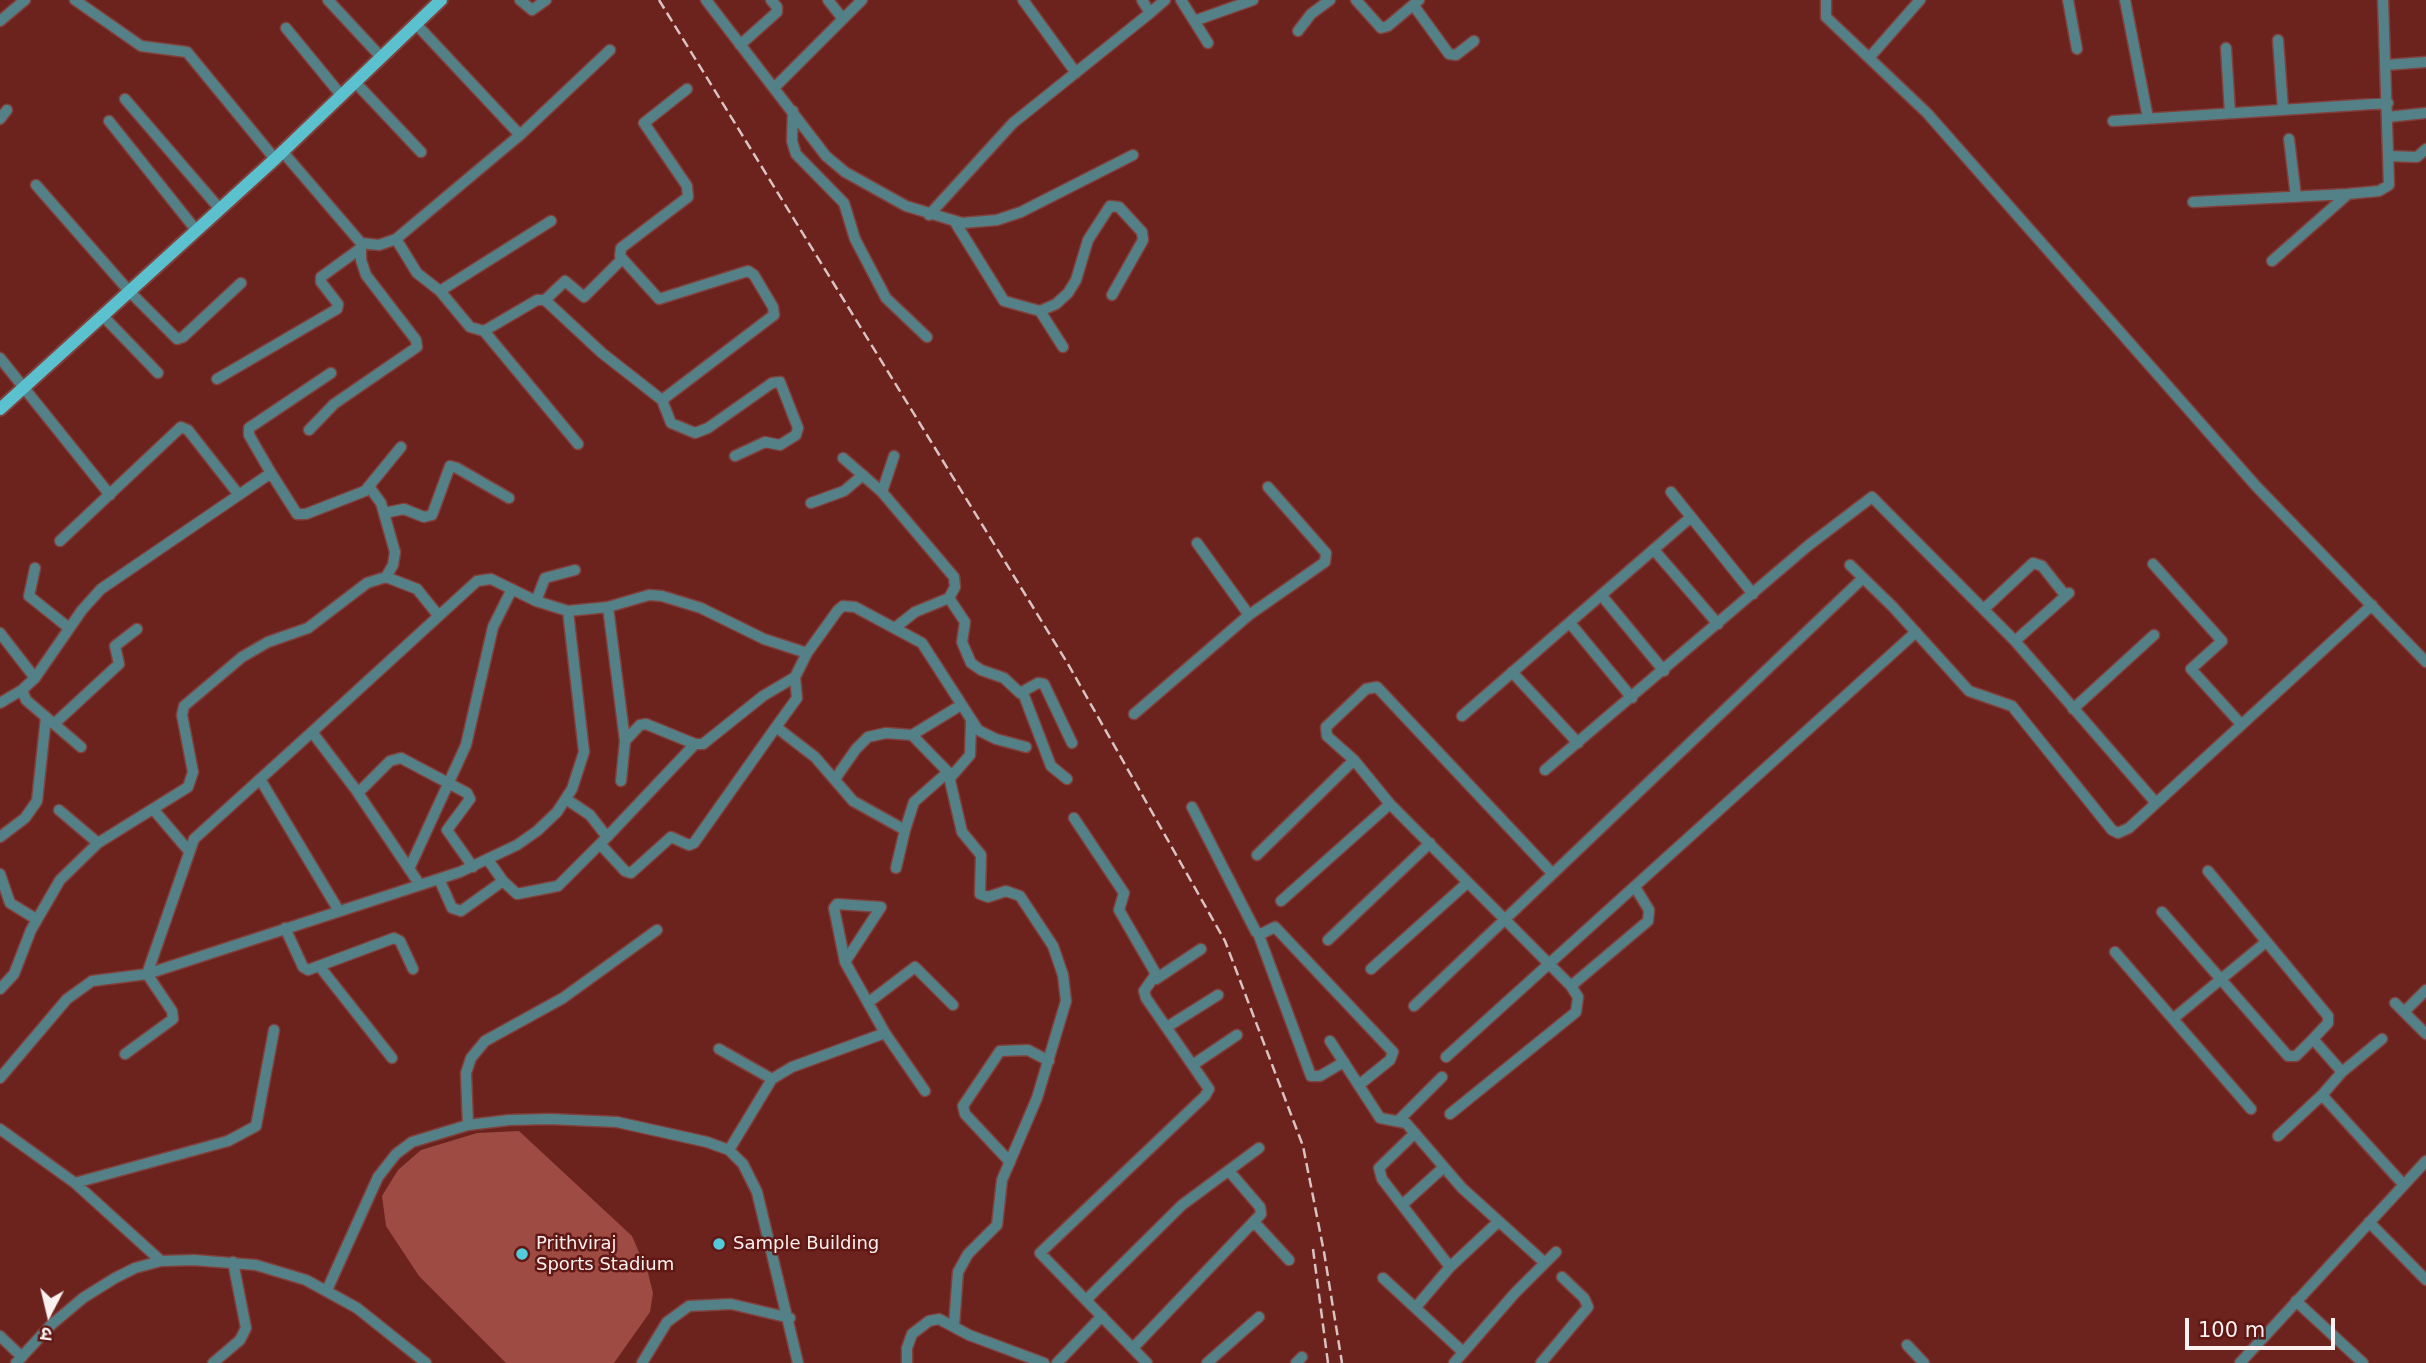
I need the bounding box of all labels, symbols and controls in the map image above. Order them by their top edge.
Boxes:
place label: Prithviraj Sports Stadium [536,1233,674,1276]
place label: Sample Building [733,1233,879,1255]
marker: Sample Building [711,1236,727,1252]
marker: Prithviraj Sports Stadium [514,1246,530,1262]
north arrow [14,1279,84,1349]
scale bar [2188,1304,2338,1348]
text: 100 m [2198,1318,2265,1342]
text: उ [40,1323,53,1346]

